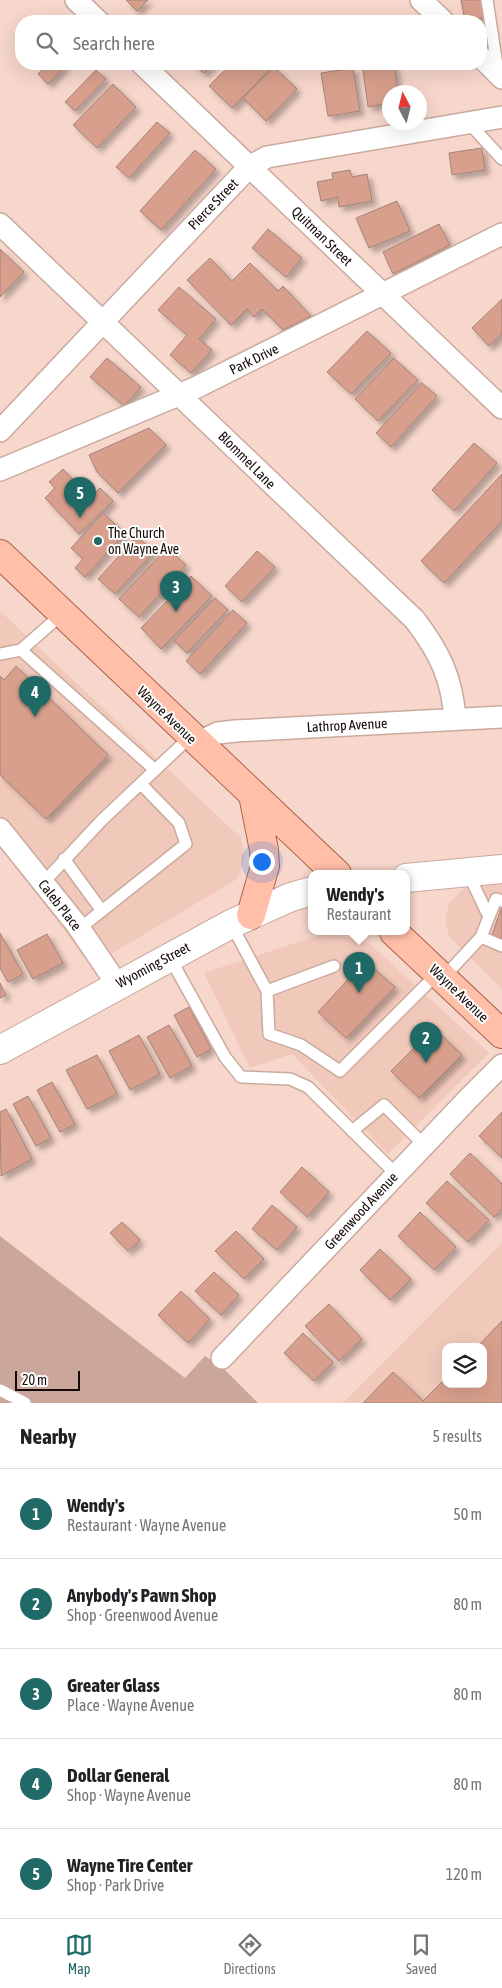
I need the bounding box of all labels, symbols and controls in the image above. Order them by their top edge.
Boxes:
search box [15,15,487,70]
icon: search [33,29,61,57]
text: Search here [73,32,155,54]
north arrow [382,85,427,130]
street label: Pierce Street [185,175,241,233]
street label: Quitman Street [288,203,356,269]
street label: Park Drive [227,340,281,378]
street label: Blommel Lane [215,428,279,492]
pin: 5 [64,477,96,518]
place label: The Church on Wayne Ave [108,525,179,557]
marker: The Church on Wayne Ave [92,535,104,547]
pin: 3 [160,571,192,612]
pin: 4 [19,676,51,717]
street label: Wayne Avenue [134,683,200,747]
street label: Lathrop Avenue [306,715,388,735]
your location [249,849,275,875]
popup [308,870,410,935]
street label: Caleb Place [35,876,85,934]
text: Wendy's [327,883,384,905]
text: Restaurant [327,905,391,923]
street label: Wyoming Street [113,939,193,991]
pin: 1 [343,952,375,993]
street label: Wayne Avenue [426,961,492,1025]
pin: 2 [410,1022,442,1063]
street label: Greenwood Avenue [321,1169,401,1253]
map controls [442,1343,487,1388]
button: layers [442,1343,487,1388]
scale bar [15,1368,80,1391]
text: 20 m [22,1372,47,1388]
text: Nearby [20,1424,76,1448]
text: 5 results [432,1427,482,1445]
text: Wendy's [67,1494,125,1516]
text: 1 [32,1505,40,1523]
text: 50 m [453,1505,482,1523]
text: Restaurant · Wayne Avenue [67,1516,226,1534]
text: Anybody's Pawn Shop [67,1584,217,1606]
text: 2 [32,1595,40,1613]
text: 80 m [453,1595,482,1613]
text: Shop · Greenwood Avenue [67,1606,218,1624]
text: Greater Glass [67,1674,160,1696]
text: 3 [32,1685,40,1703]
text: 80 m [453,1685,482,1703]
text: Place · Wayne Avenue [67,1696,194,1714]
text: Dollar General [67,1764,169,1786]
text: 4 [32,1775,40,1793]
text: 80 m [453,1775,482,1793]
text: Shop · Wayne Avenue [67,1786,191,1804]
text: Wayne Tire Center [67,1854,192,1876]
text: 5 [32,1865,40,1883]
text: 120 m [446,1865,482,1883]
text: Shop · Park Drive [67,1876,164,1894]
tab: Map [65,1931,93,1977]
tab: Directions [223,1931,276,1977]
tab: Saved [406,1931,437,1977]

